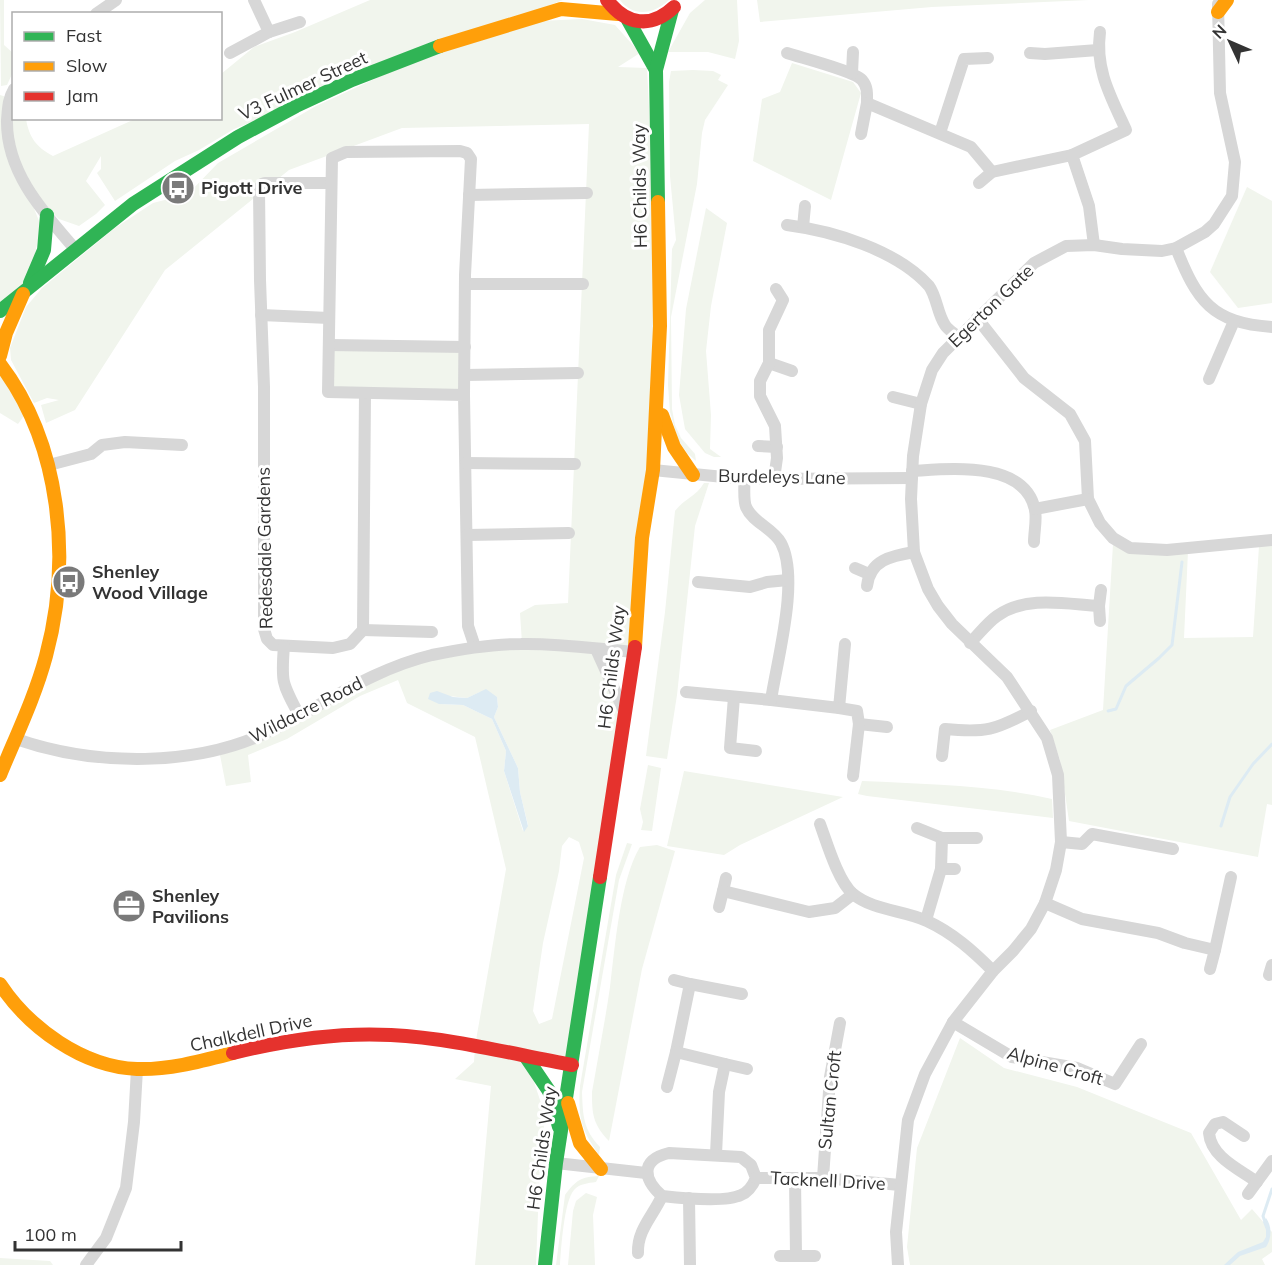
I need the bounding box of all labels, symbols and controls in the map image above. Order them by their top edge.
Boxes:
legend [12,12,222,120]
north arrow [1200,12,1260,72]
text: N [1208,20,1231,43]
text: Fast [66,24,102,47]
street label: V3 Fulmer Street [235,46,371,125]
text: Slow [66,54,108,77]
text: Jam [66,84,99,107]
street label: H6 Childs Way [627,123,652,248]
bus stop icon: Pigott Drive [160,170,196,206]
place label: Pigott Drive [201,176,303,199]
street label: Egerton Gate [943,259,1038,352]
street label: Burdeleys Lane [718,464,846,489]
street label: Redesdale Gardens [252,467,277,629]
place label: Shenley Wood Village [92,560,208,604]
bus stop icon: Shenley Wood Village [51,564,87,600]
street label: H6 Childs Way [593,603,631,730]
street label: Wildacre Road [245,671,366,748]
place label: Shenley Pavilions [152,884,229,928]
office icon: Shenley Pavilions [111,888,147,924]
street label: Chalkdell Drive [188,1008,314,1057]
street label: Alpine Croft [1005,1041,1106,1090]
street label: Sultan Croft [813,1049,846,1150]
street label: H6 Childs Way [521,1084,562,1211]
street label: Tacknell Drive [770,1166,886,1195]
scale bar [15,1214,182,1252]
text: 100 m [24,1223,77,1246]

